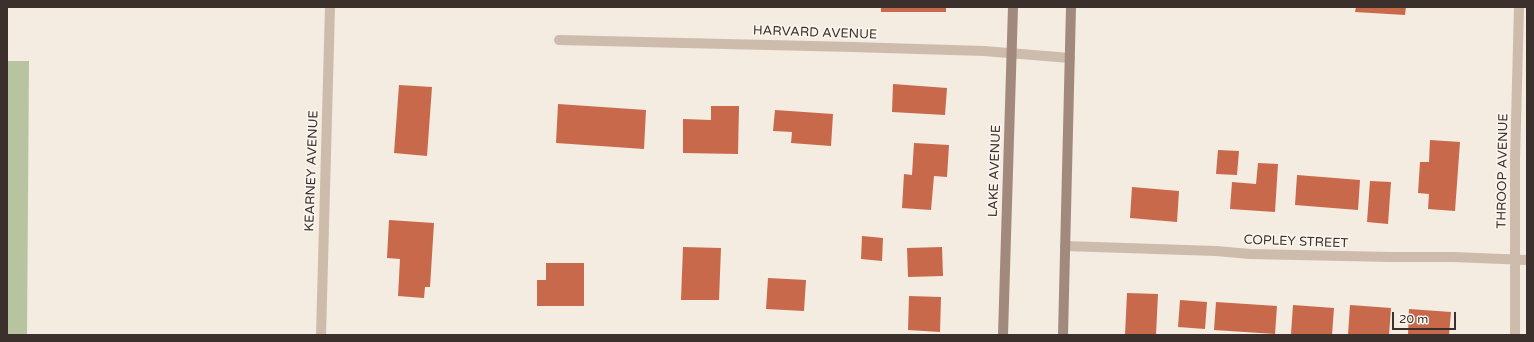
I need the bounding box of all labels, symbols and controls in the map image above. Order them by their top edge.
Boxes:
street label: HARVARD AVENUE [753,23,877,43]
street label: KEARNEY AVENUE [302,110,322,232]
street label: THROOP AVENUE [1494,113,1512,229]
street label: LAKE AVENUE [986,125,1004,217]
street label: COPLEY STREET [1243,232,1349,252]
scale bar [1394,304,1458,330]
text: 20 m [1399,312,1428,326]

